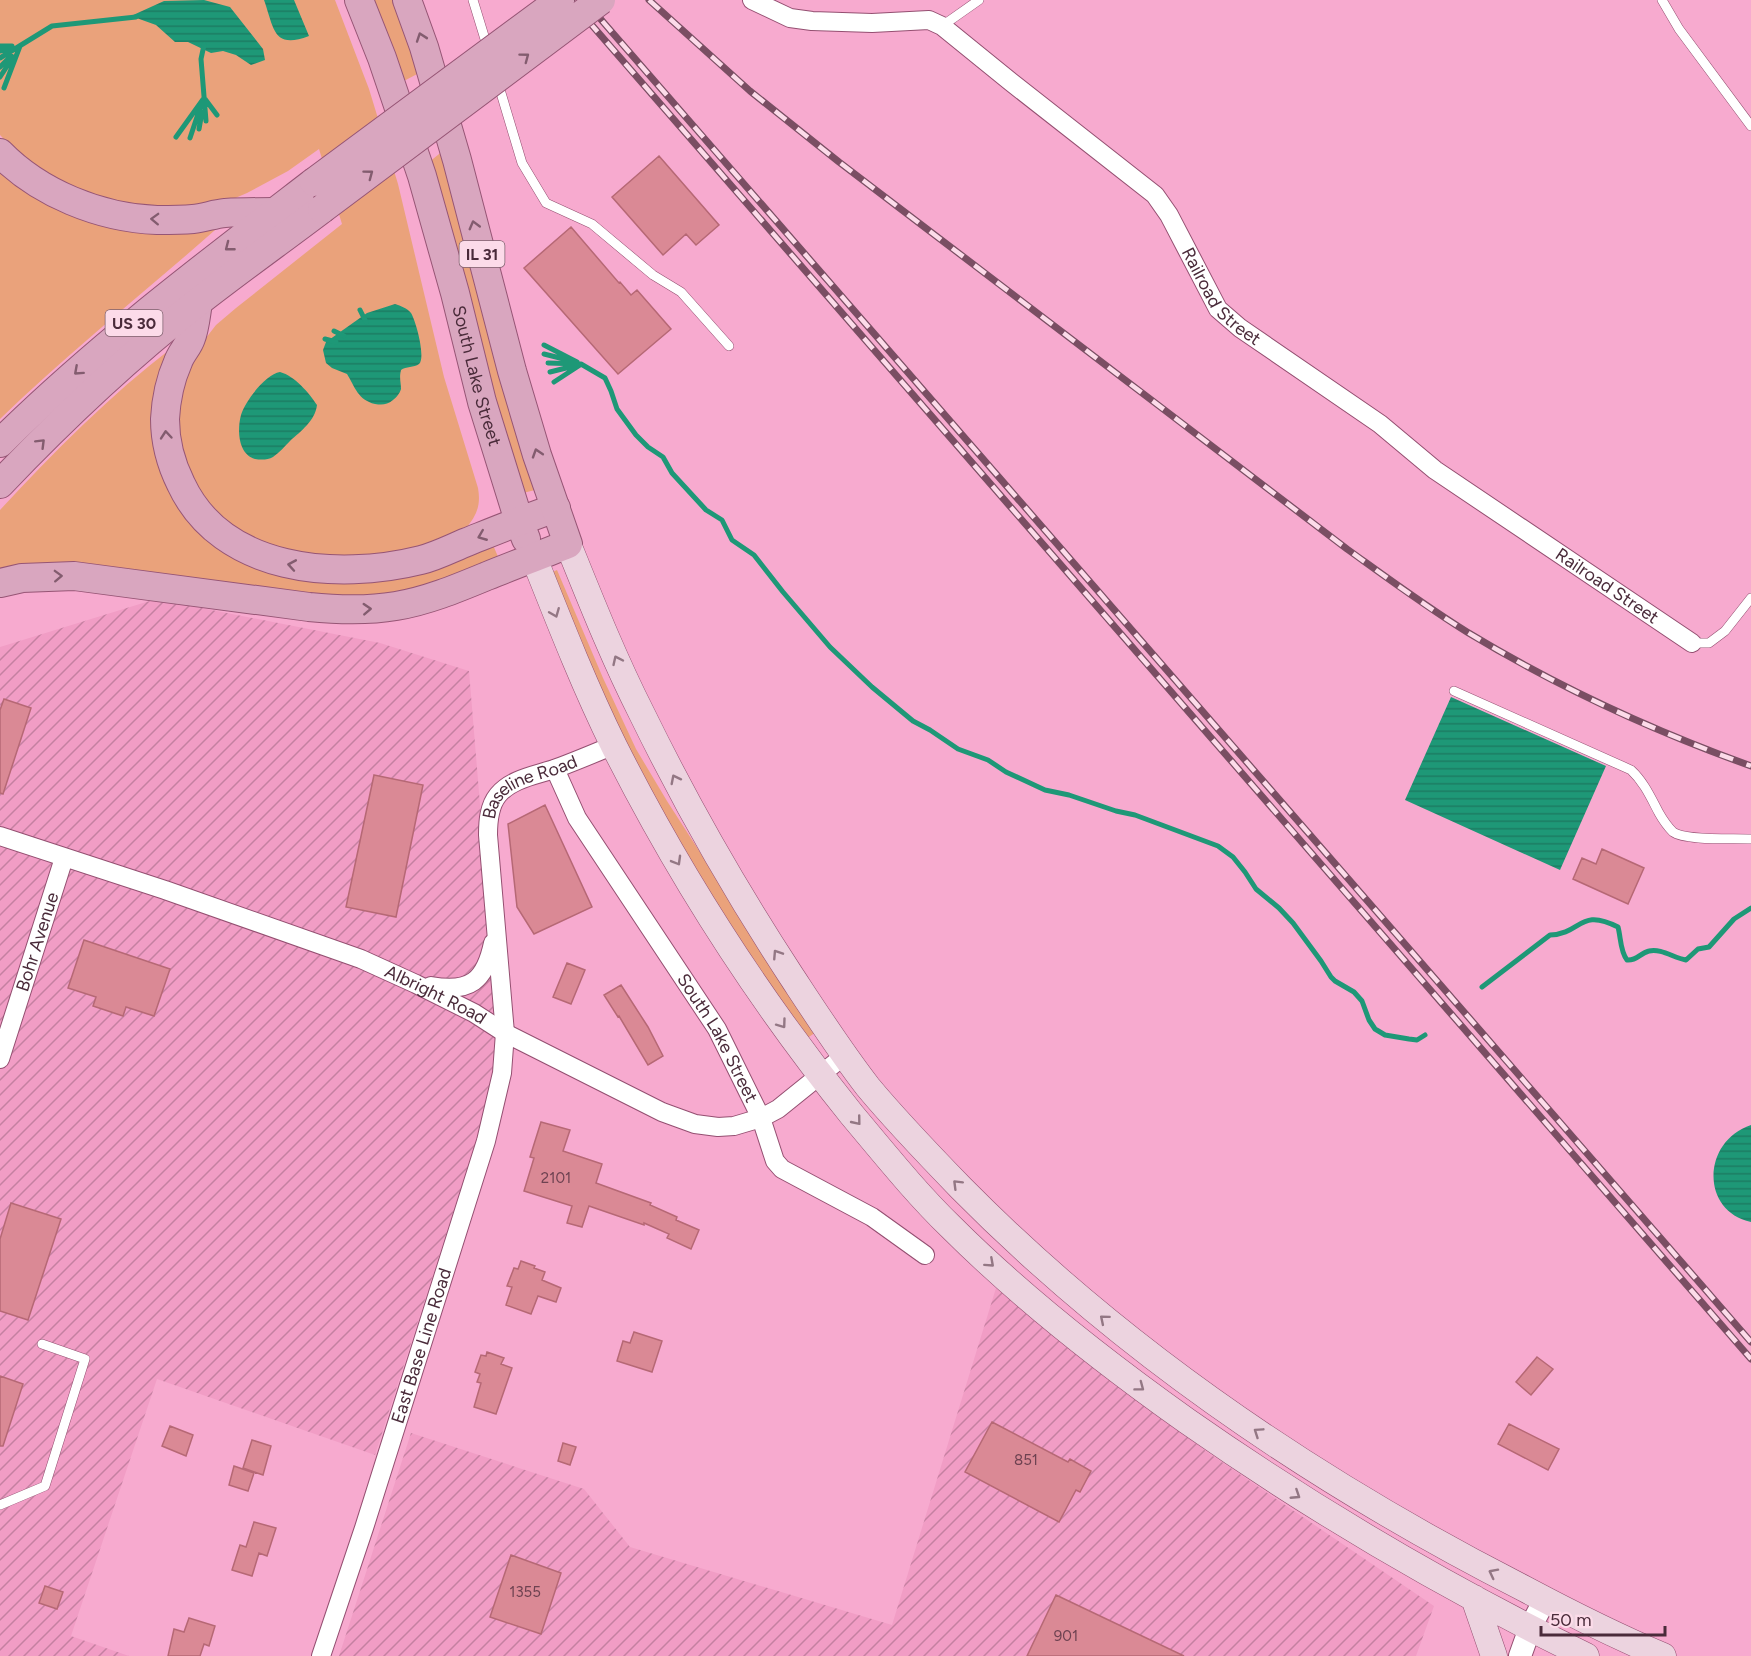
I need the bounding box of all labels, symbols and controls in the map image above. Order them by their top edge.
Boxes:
one-way arrow [415,32,428,43]
one-way arrow [518,53,529,64]
one-way arrow [362,170,373,181]
one-way arrow [150,212,159,225]
one-way arrow [469,220,481,231]
one-way arrow [225,240,236,251]
road number: IL 31 [460,241,504,267]
street label: Railroad Street [1177,244,1265,350]
street label: South Lake Street [447,303,506,449]
road number: US 30 [106,310,162,336]
one-way arrow [74,364,85,375]
one-way arrow [160,430,173,439]
one-way arrow [34,439,45,450]
one-way arrow [532,448,544,459]
one-way arrow [477,529,488,541]
street label: Railroad Street [1551,543,1663,629]
one-way arrow [288,559,298,572]
one-way arrow [53,570,62,583]
one-way arrow [363,603,372,616]
one-way arrow [548,606,560,617]
one-way arrow [612,656,624,667]
street label: Baseline Road [478,750,580,821]
one-way arrow [671,774,682,785]
one-way arrow [669,855,681,865]
street label: Bohr Avenue [11,889,63,994]
one-way arrow [773,950,784,961]
street label: Albright Road [381,960,490,1029]
street label: South Lake Street [672,969,763,1106]
one-way arrow [775,1018,786,1029]
one-way arrow [850,1114,861,1125]
house number: 2101 [541,1169,571,1187]
one-way arrow [953,1180,964,1191]
one-way arrow [983,1256,994,1267]
street label: East Base Line Road [387,1265,456,1426]
one-way arrow [1100,1315,1111,1326]
one-way arrow [1134,1380,1145,1391]
one-way arrow [1254,1428,1265,1439]
house number: 851 [1014,1451,1038,1469]
one-way arrow [1289,1487,1300,1498]
one-way arrow [1488,1569,1499,1580]
house number: 1355 [509,1583,541,1601]
scale bar [1541,1599,1666,1637]
text: 50 m [1550,1609,1592,1631]
house number: 901 [1054,1627,1078,1645]

